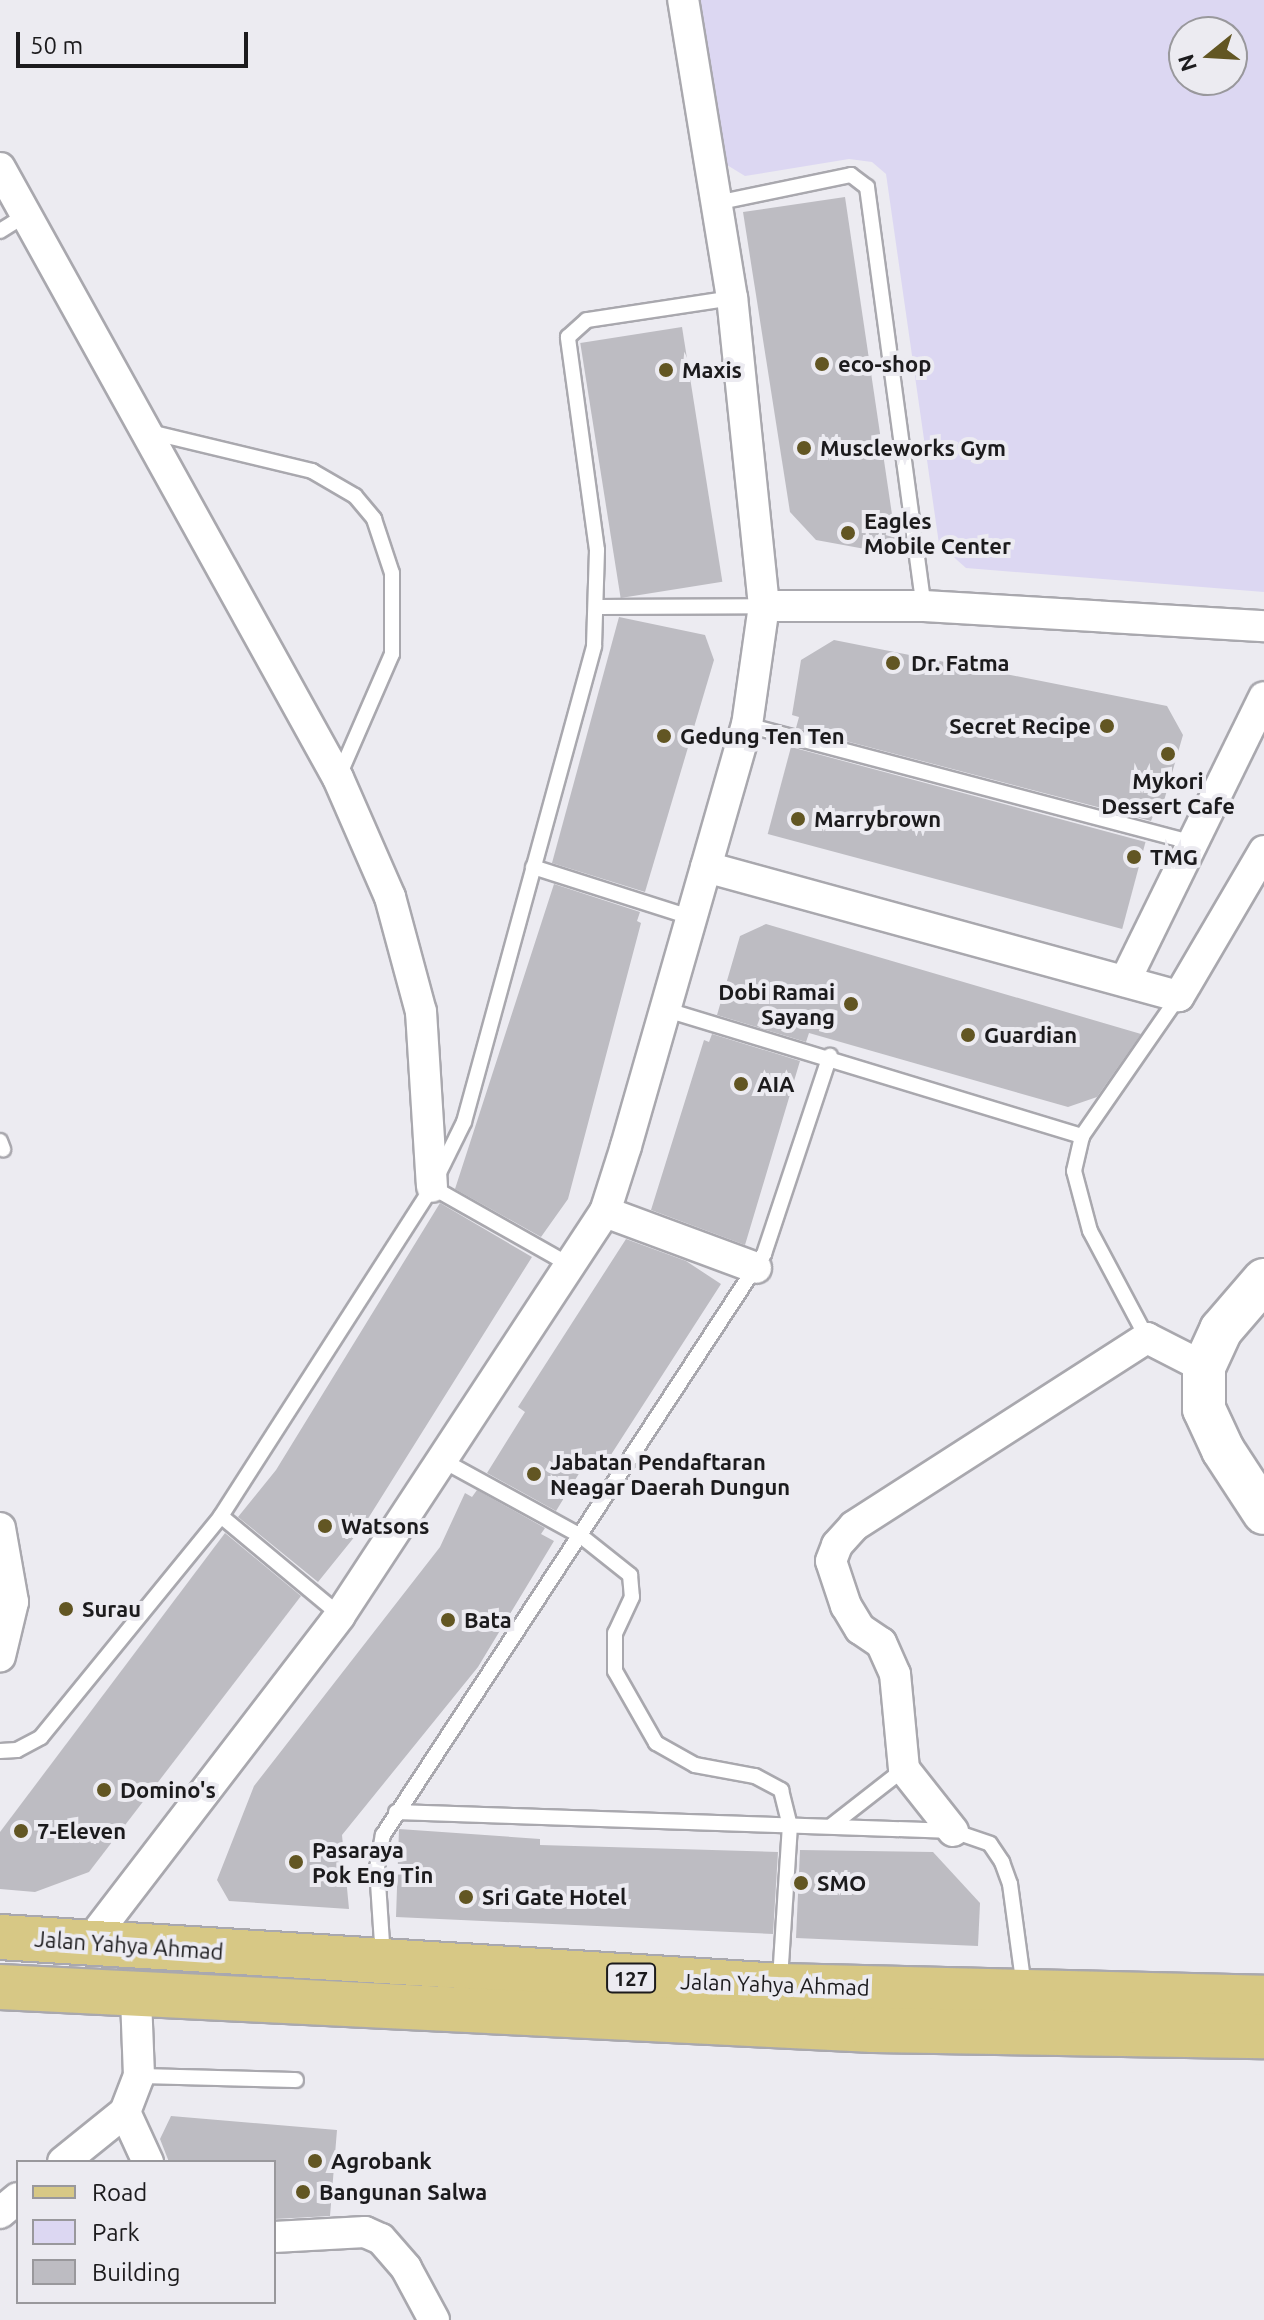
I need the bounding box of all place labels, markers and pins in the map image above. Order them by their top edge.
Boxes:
place label: eco-shop [838,351,931,377]
marker: eco-shop [813,355,831,373]
place label: Maxis [682,357,742,383]
marker: Maxis [657,361,675,379]
place label: Muscleworks Gym [820,435,1006,461]
marker: Muscleworks Gym [795,439,813,457]
place label: Eagles Mobile Center [864,507,1011,558]
marker: Eagles Mobile Center [839,524,857,542]
place label: Dr. Fatma [911,650,1010,676]
marker: Dr. Fatma [882,652,904,674]
place label: Secret Recipe [949,713,1091,739]
marker: Secret Recipe [1098,717,1116,735]
place label: Gedung Ten Ten [680,723,845,749]
marker: Gedung Ten Ten [655,727,673,745]
marker: Mykori Dessert Cafe [1159,745,1177,763]
place label: Mykori Dessert Cafe [1101,767,1235,818]
place label: Marrybrown [814,806,941,832]
marker: Marrybrown [789,810,807,828]
place label: TMG [1150,844,1198,870]
marker: TMG [1125,848,1143,866]
place label: Dobi Ramai Sayang [718,978,835,1030]
marker: Dobi Ramai Sayang [842,995,860,1013]
place label: Guardian [984,1022,1077,1048]
marker: Guardian [959,1026,977,1044]
place label: AIA [757,1071,795,1097]
marker: AIA [732,1075,750,1093]
place label: Jabatan Pendaftaran Neagar Daerah Dungun [550,1448,790,1500]
marker: Jabatan Pendaftaran Neagar Daerah Dungun [525,1465,543,1483]
place label: Watsons [341,1513,429,1539]
marker: Watsons [316,1517,334,1535]
place label: Surau [82,1596,141,1622]
marker: Surau [57,1600,75,1618]
place label: Bata [464,1607,512,1633]
marker: Bata [439,1611,457,1629]
place label: Domino's [120,1777,216,1803]
marker: Domino's [95,1781,113,1799]
place label: 7-Eleven [37,1818,126,1844]
marker: 7-Eleven [12,1822,30,1840]
place label: Pasaraya Pok Eng Tin [312,1836,433,1888]
marker: Pasaraya Pok Eng Tin [287,1853,305,1871]
place label: SMO [817,1870,866,1896]
marker: SMO [792,1874,810,1892]
place label: Sri Gate Hotel [482,1884,627,1910]
marker: Sri Gate Hotel [457,1888,475,1906]
place label: Agrobank [331,2148,432,2174]
marker: Agrobank [306,2152,324,2170]
place label: Bangunan Salwa [319,2179,487,2205]
marker: Bangunan Salwa [294,2183,312,2201]

